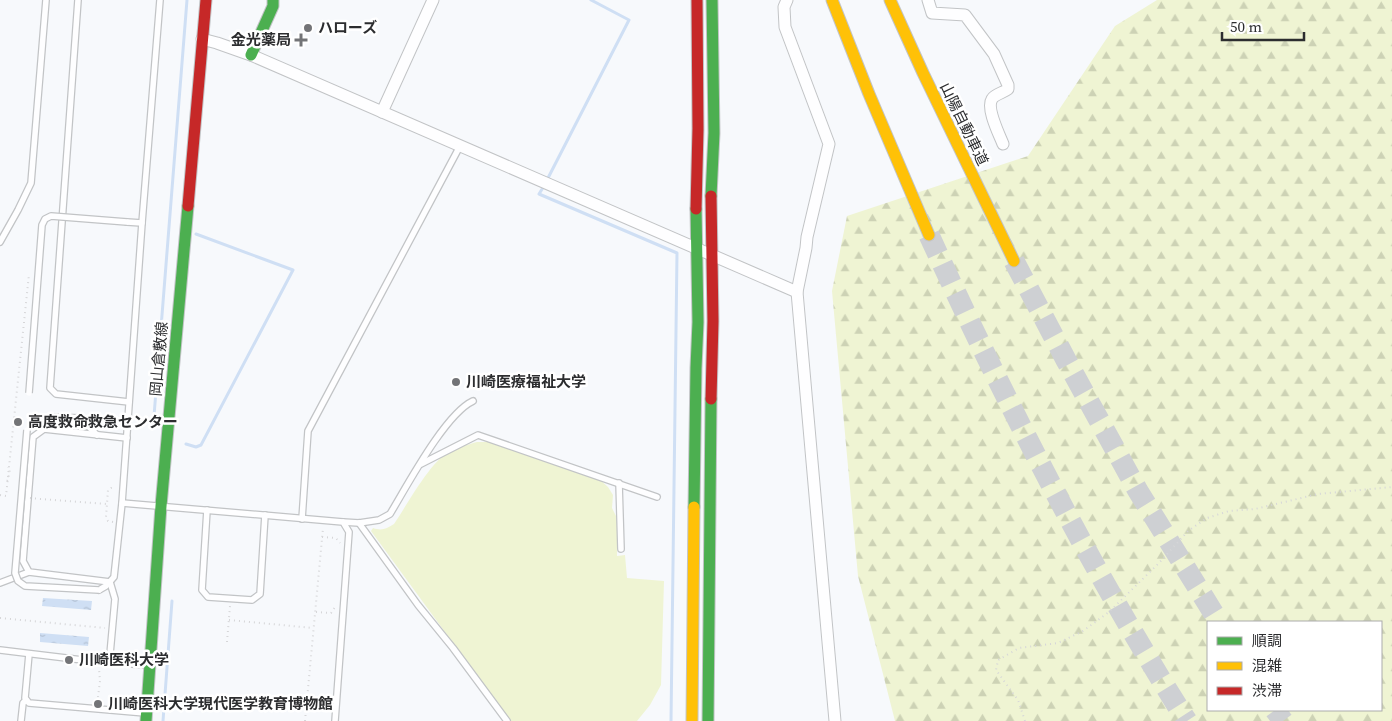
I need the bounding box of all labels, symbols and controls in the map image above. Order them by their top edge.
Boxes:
scale bar [1222,10,1304,42]
text: 50 m [1230,16,1262,37]
place label: ハローズ [318,17,377,38]
marker: ハローズ [302,22,314,34]
place label: 金光薬局 [231,29,291,50]
marker: 金光薬局 [295,34,307,46]
street label: 山陽自動車道 [935,79,994,169]
street label: 岡山倉敷線 [145,321,172,397]
place label: 川崎医療福祉大学 [466,371,586,392]
marker: 川崎医療福祉大学 [450,376,462,388]
place label: 高度救命救急センター [28,411,178,432]
marker: 高度救命救急センター [12,416,24,428]
legend [1207,621,1382,711]
text: 順調 [1252,630,1282,651]
place label: 川崎医科大学 [79,649,169,670]
marker: 川崎医科大学 [63,654,75,666]
text: 混雑 [1252,655,1282,676]
text: 渋滞 [1252,680,1282,701]
place label: 川崎医科大学現代医学教育博物館 [108,693,333,714]
marker: 川崎医科大学現代医学教育博物館 [92,698,104,710]

